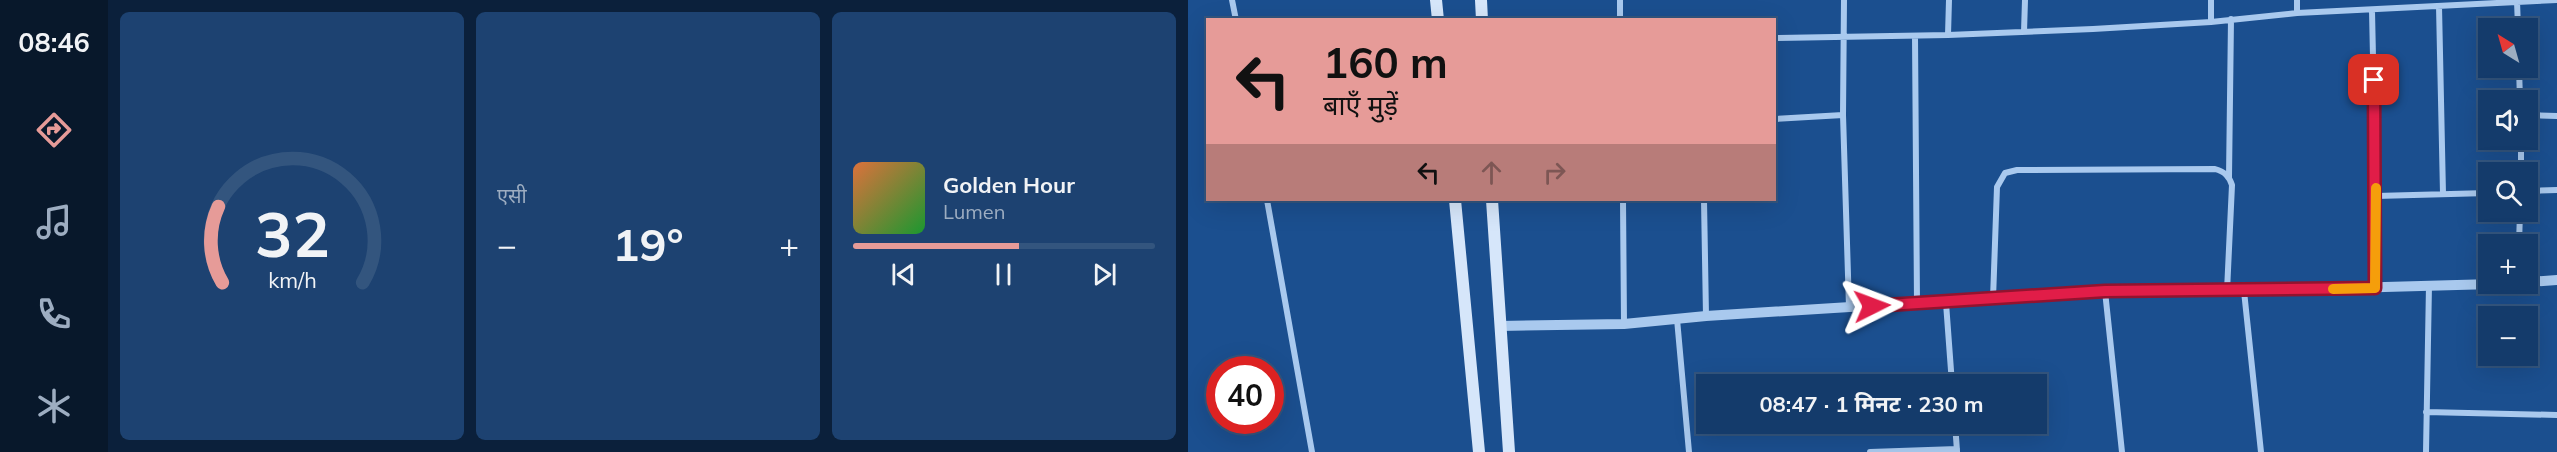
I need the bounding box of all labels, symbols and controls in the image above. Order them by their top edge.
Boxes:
north arrow [2478,18,2538,78]
map controls [2478,18,2538,366]
text: 08:46 [18,25,90,59]
text: 160 m [1323,36,1448,89]
icon: left [1224,42,1302,120]
pin [2348,54,2399,105]
icon: arrive [2357,63,2390,96]
text: बाएँ मुड़ें [1323,88,1398,122]
button: sound [2478,90,2538,150]
icon: directions [33,109,75,151]
icon: left [1412,156,1445,189]
icon: ahead [1475,156,1508,189]
icon: right [1538,156,1571,189]
button: search [2478,162,2538,222]
text: Golden Hour [943,171,1075,199]
text: एसी [497,183,527,208]
text: 32 [255,194,329,273]
text: Lumen [943,199,1005,224]
icon: music [33,201,75,243]
text: 19° [612,216,684,272]
text: − [497,224,517,265]
text: + [779,224,799,265]
button: + [2478,234,2538,294]
icon: previous [887,258,920,291]
icon: pause [987,258,1020,291]
icon: next [1088,258,1121,291]
text: km/h [268,266,316,293]
position arrow [1840,274,1904,338]
icon: phone [33,293,75,335]
button: − [2478,306,2538,366]
speed limit sign: 40 [1206,356,1284,434]
icon: climate [33,385,75,427]
text: 08:47 · 1 मिनट · 230 m [1759,390,1984,418]

